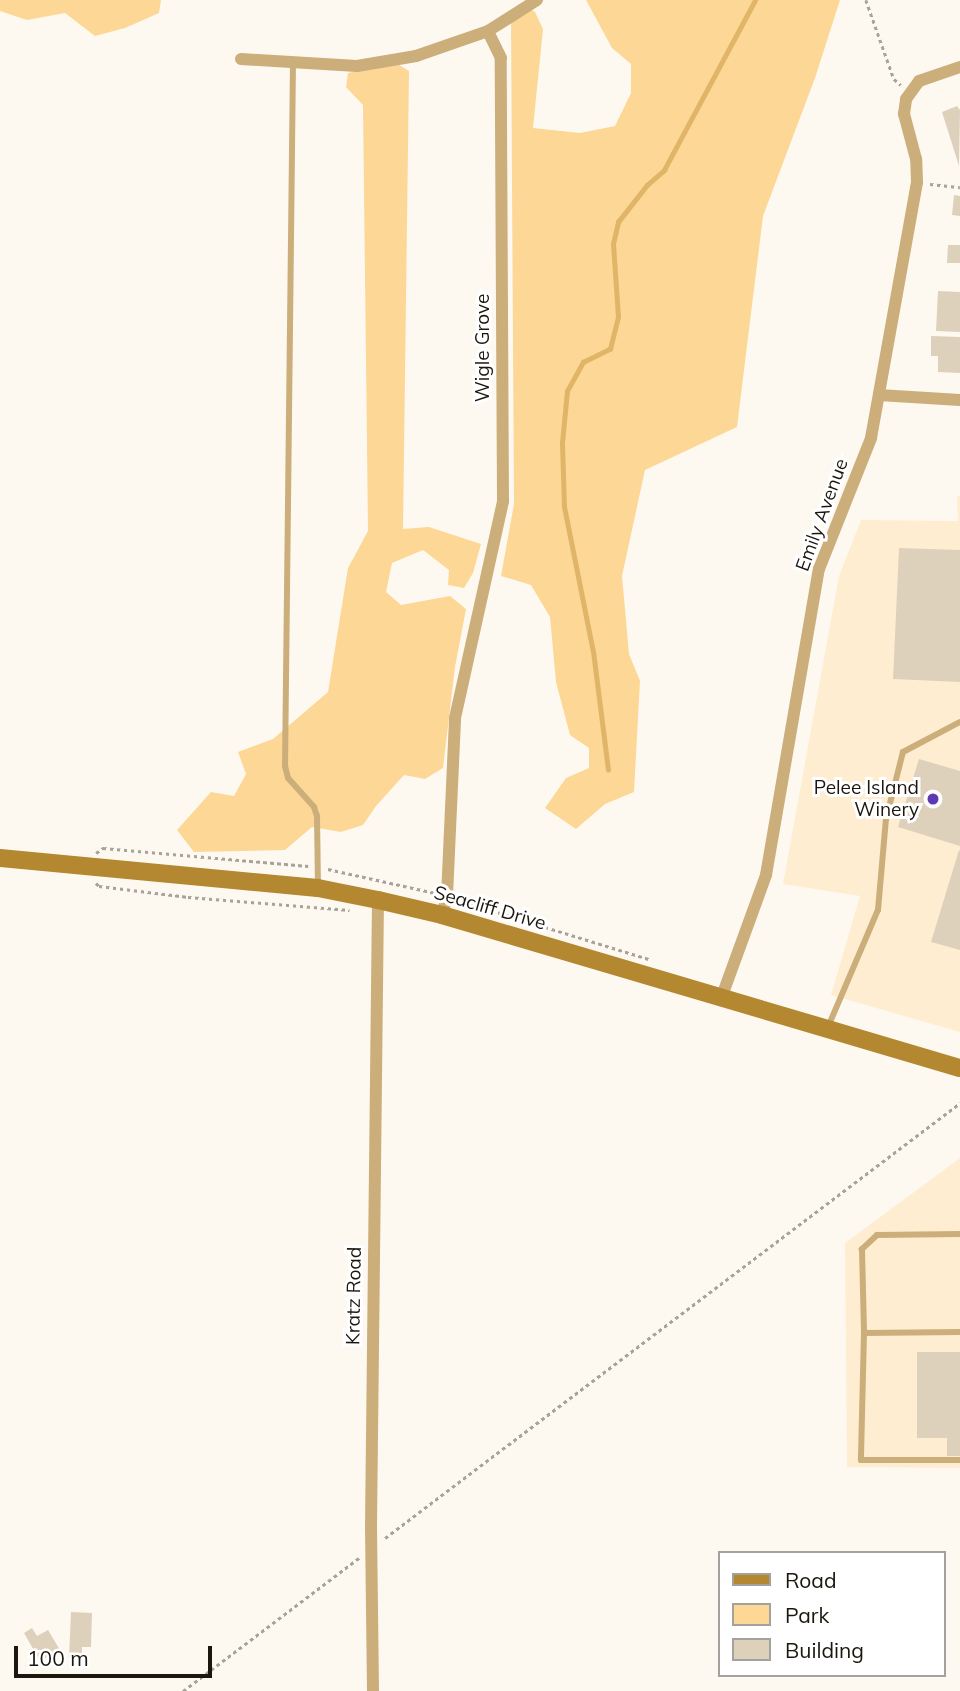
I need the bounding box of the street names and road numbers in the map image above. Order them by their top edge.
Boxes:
street label: Wigle Grove [472,294,494,402]
street label: Emily Avenue [791,456,853,574]
street label: Seacliff Drive [431,881,549,935]
street label: Kratz Road [342,1247,366,1345]

